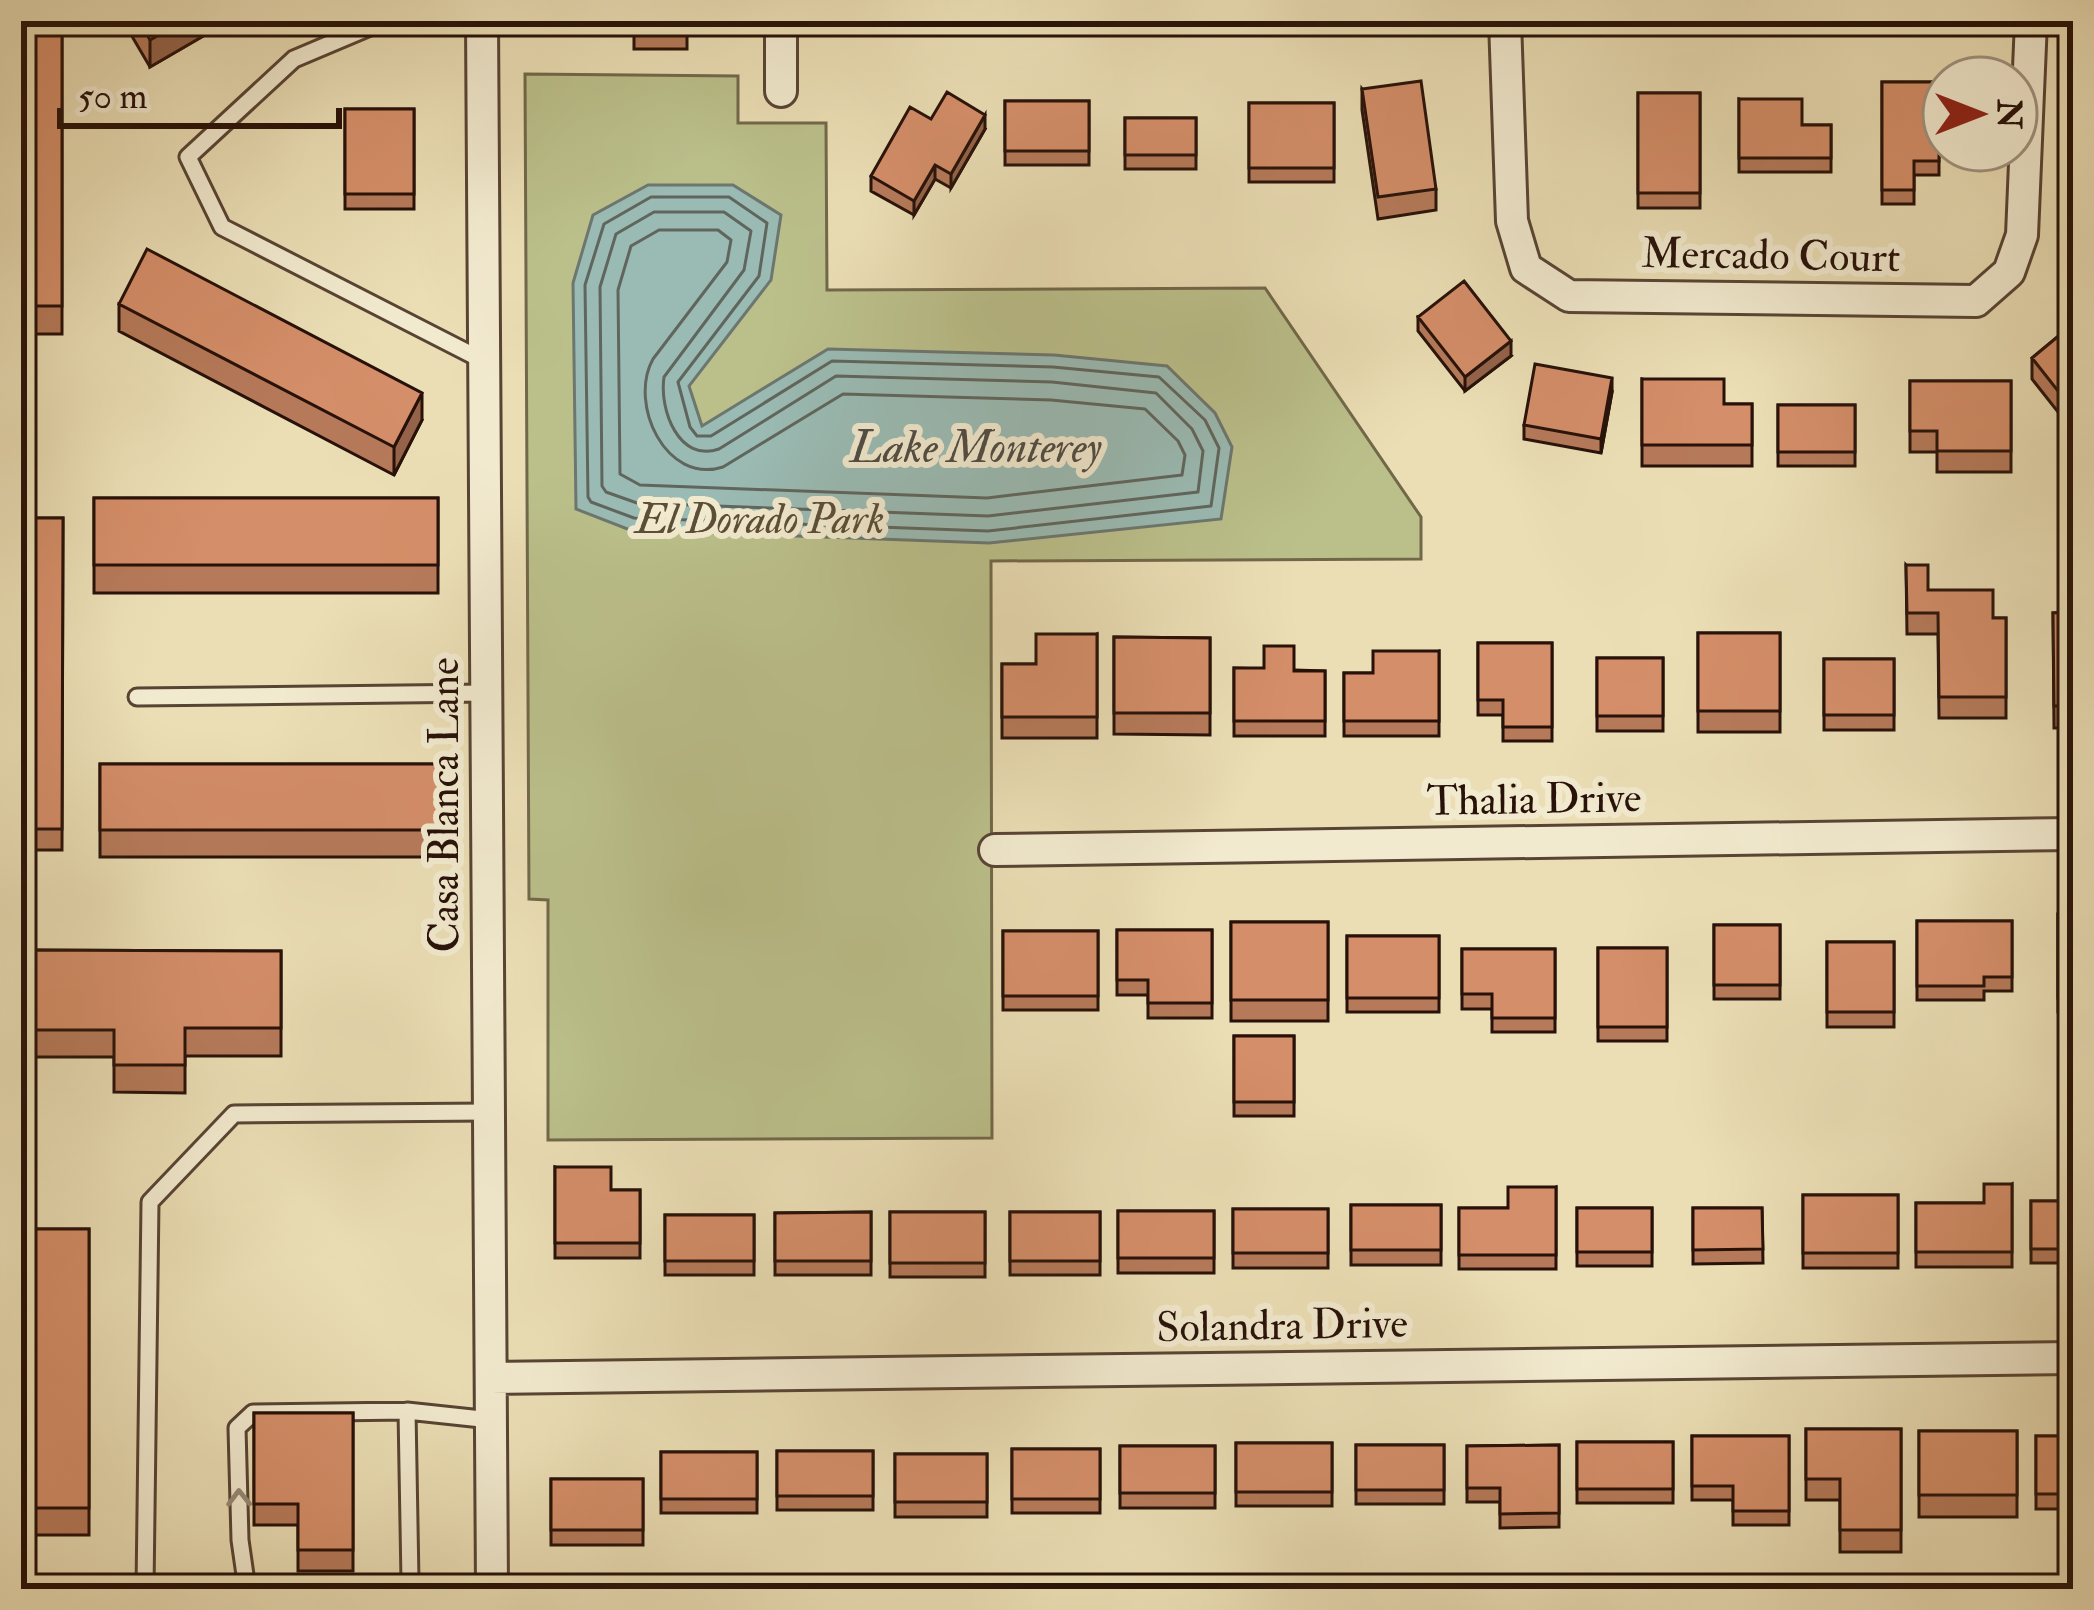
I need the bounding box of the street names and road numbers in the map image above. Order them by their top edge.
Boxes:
street label: Mercado Court [1641,228,1901,284]
street label: Casa Blanca Lane [419,657,471,953]
street label: Thalia Drive [1426,772,1642,828]
street label: Solandra Drive [1156,1298,1408,1354]

